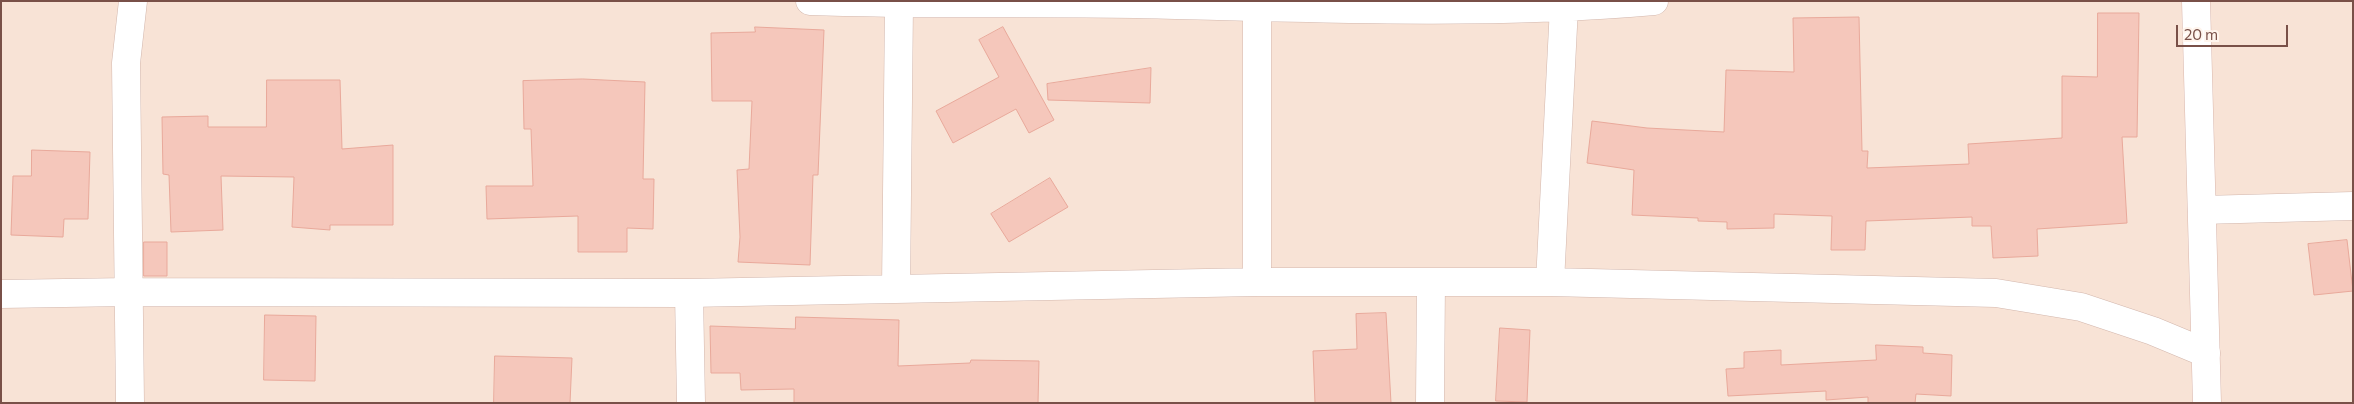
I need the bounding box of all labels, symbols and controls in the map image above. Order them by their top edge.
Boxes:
scale bar [2179,15,2292,47]
text: 20 m [2184,25,2218,43]

